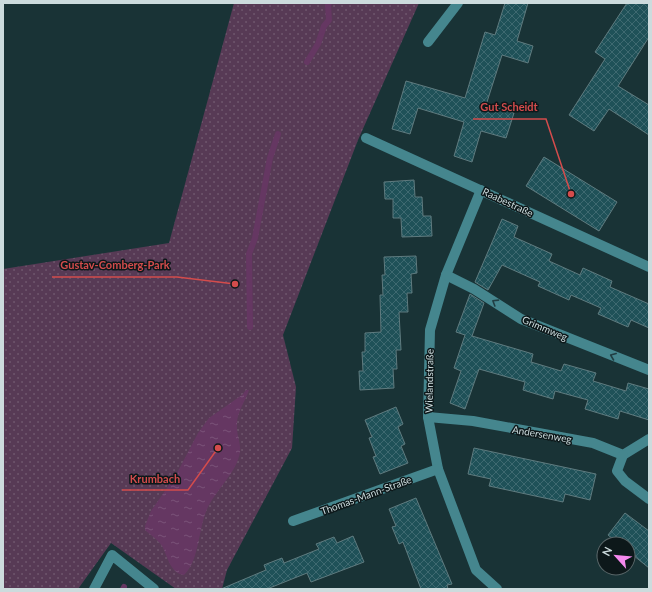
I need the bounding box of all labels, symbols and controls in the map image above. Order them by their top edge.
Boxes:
callout: Gut Scheidt [473,96,546,119]
text: Gut Scheidt [480,100,539,113]
street label: Raabestraße [481,185,535,219]
callout: Gustav-Comberg-Park [52,254,177,277]
text: Gustav-Comberg-Park [60,258,170,271]
one-way arrow [492,299,499,307]
street label: Grimmweg [521,313,569,343]
street label: Wielandstraße [422,349,436,413]
one-way arrow [609,353,617,361]
street label: Andersenweg [511,423,573,445]
callout: Krumbach [122,467,188,490]
text: Krumbach [130,472,180,485]
street label: Thomas-Mann-Straße [319,473,413,517]
north arrow [596,536,636,576]
text: N [599,545,614,558]

